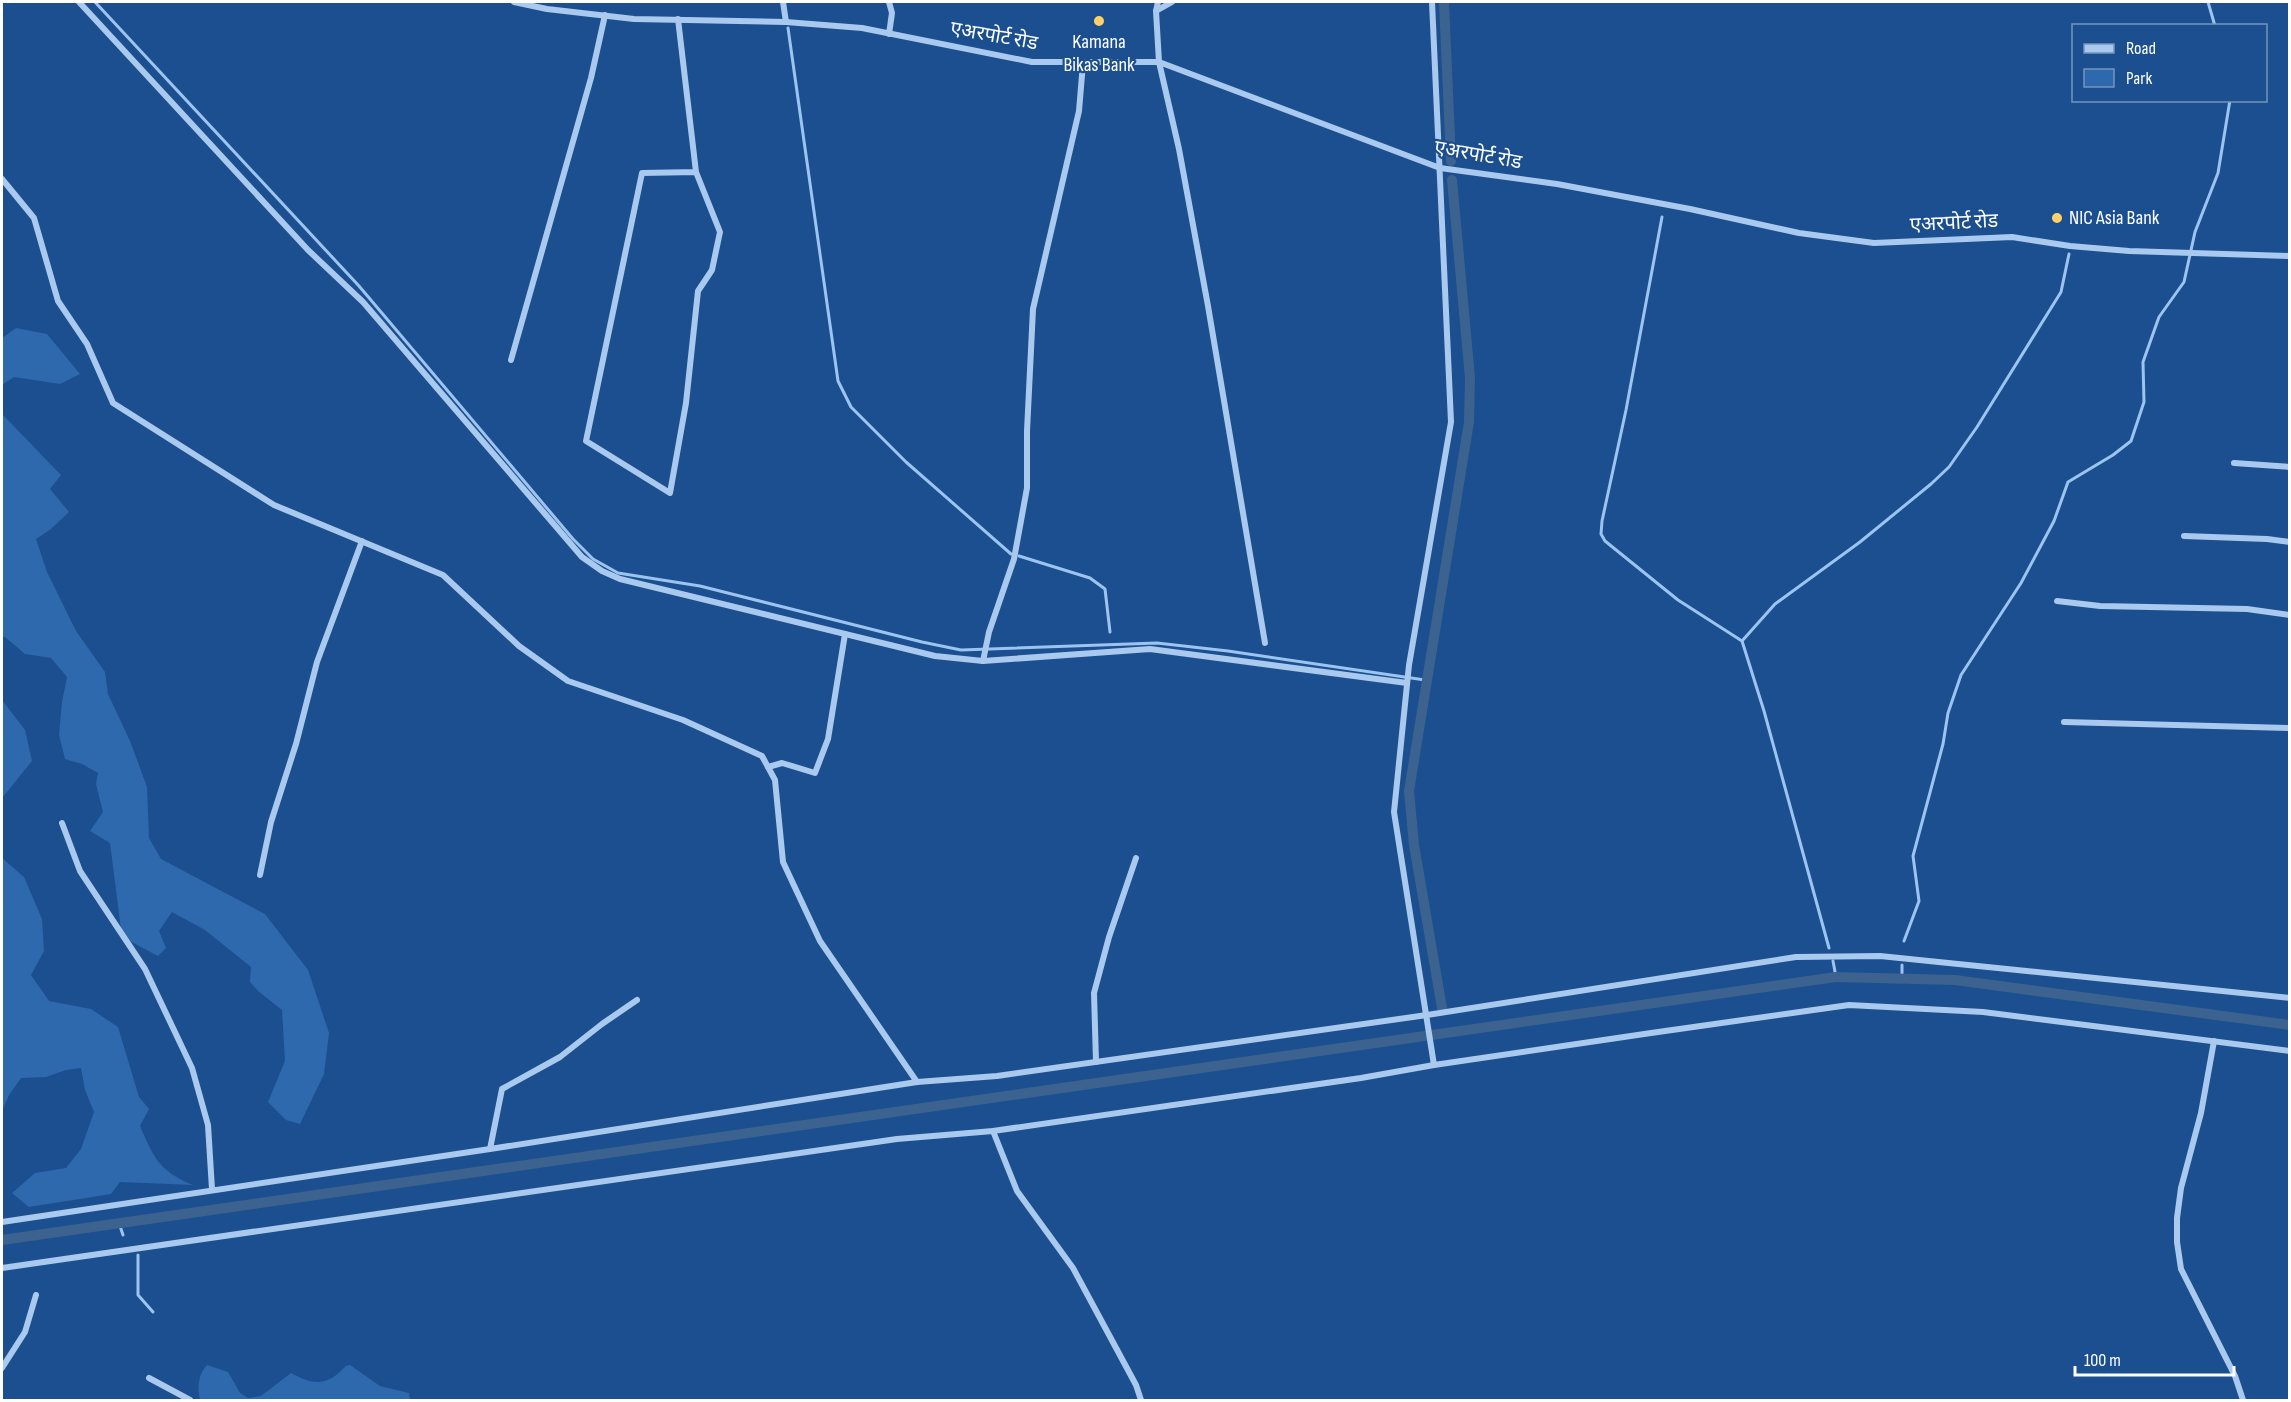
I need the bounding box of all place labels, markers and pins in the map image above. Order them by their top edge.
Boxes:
marker: Kamana Bikas Bank [1092,14,1106,28]
place label: Kamana Bikas Bank [1063,30,1135,77]
place label: NIC Asia Bank [2069,206,2160,230]
marker: NIC Asia Bank [2050,211,2064,225]

